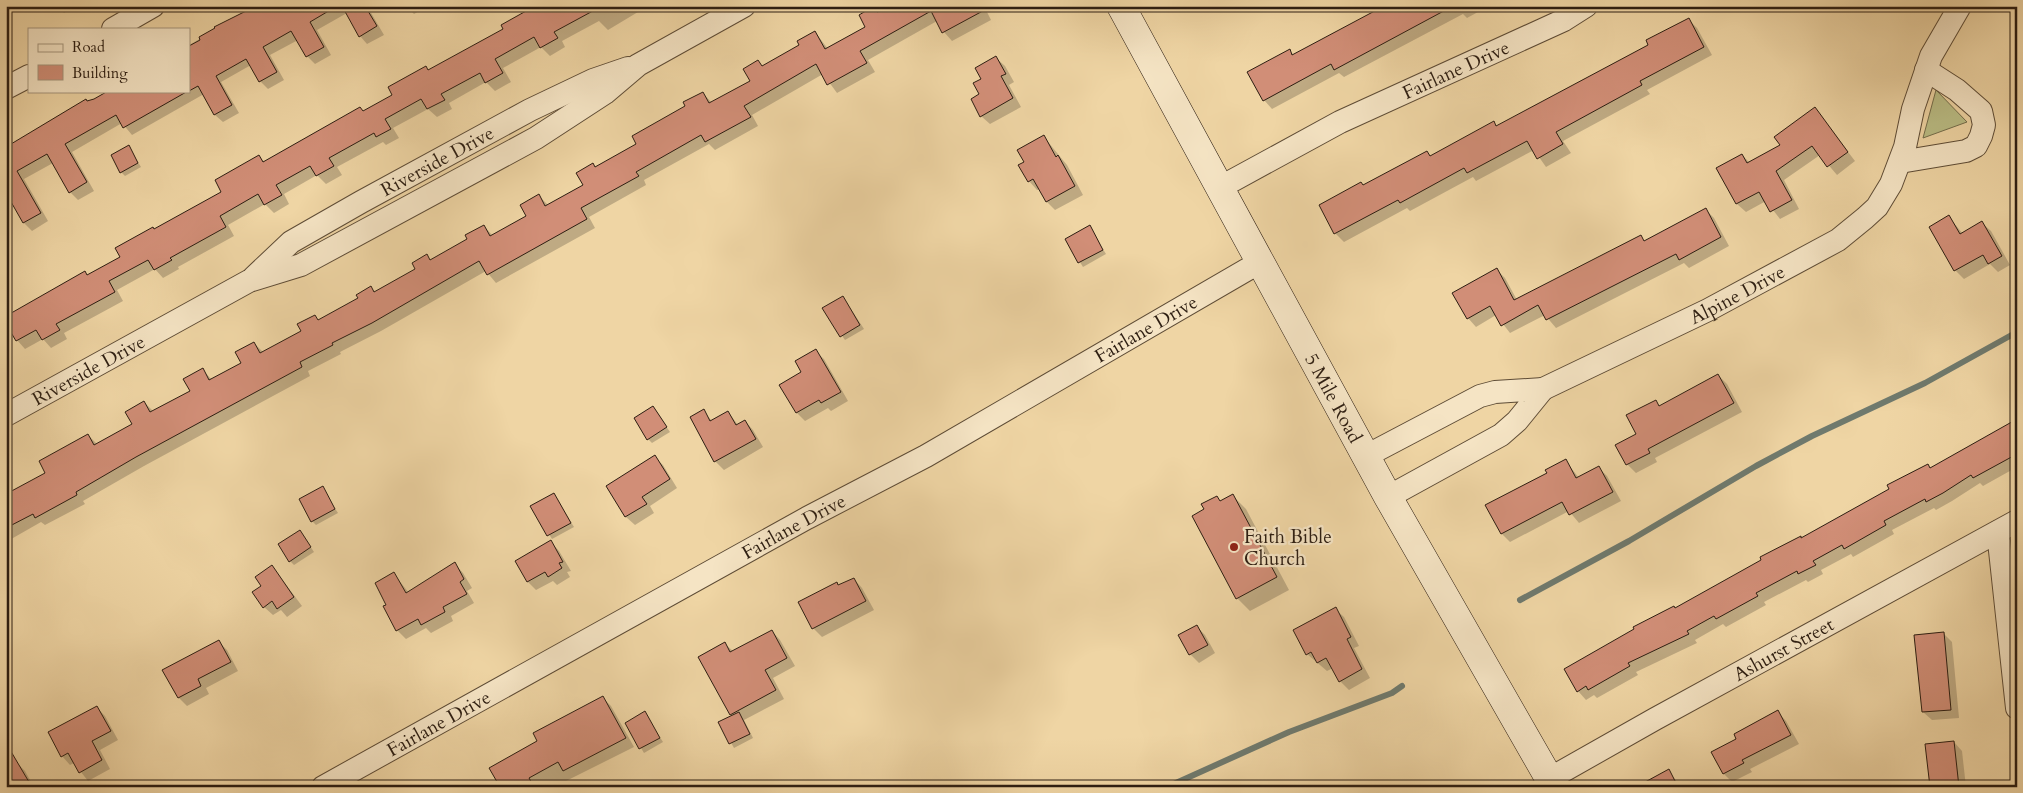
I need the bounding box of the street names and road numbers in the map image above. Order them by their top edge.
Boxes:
street label: Fairlane Drive [1398,35,1514,106]
street label: Riverside Drive [376,120,499,203]
street label: Alpine Drive [1686,259,1790,331]
street label: Fairlane Drive [1090,289,1202,369]
street label: Riverside Drive [28,329,150,412]
street label: 5 Mile Road [1298,349,1368,448]
street label: Fairlane Drive [737,488,850,566]
street label: Ashurst Street [1729,612,1839,688]
street label: Fairlane Drive [382,684,495,763]

